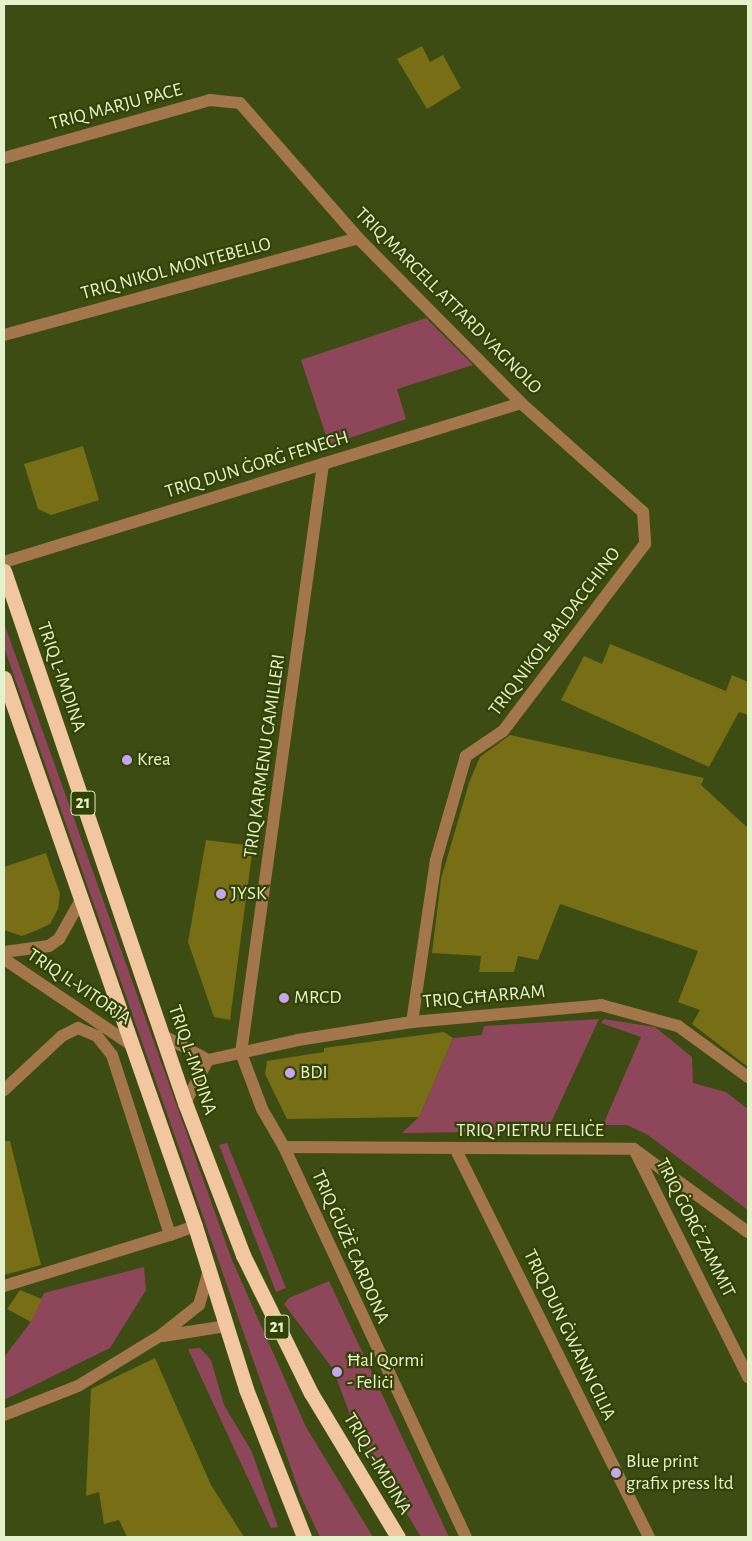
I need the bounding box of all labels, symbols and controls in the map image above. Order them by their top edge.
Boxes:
street label: TRIQ MARJU PACE [47,78,185,136]
street label: TRIQ MARCELL ATTARD VAGNOLO [350,203,546,399]
street label: TRIQ NIKOL MONTEBELLO [78,233,274,305]
street label: TRIQ DUN ĠORĠ FENECH [163,426,351,504]
street label: TRIQ NIKOL BALDACCHINO [484,543,626,721]
street label: TRIQ L-IMDINA [32,619,90,735]
street label: TRIQ KARMENU CAMILLERI [239,653,291,859]
place label: Krea [137,749,171,771]
marker: Krea [121,754,133,766]
road number: 21 [70,788,96,818]
place label: JYSK [231,883,266,905]
marker: JYSK [215,888,227,900]
street label: TRIQ IL-VITORJA [23,944,135,1030]
street label: TRIQ GĦARRAM [422,980,546,1014]
place label: MRCD [294,987,341,1009]
marker: MRCD [278,992,290,1004]
street label: TRIQ L-IMDINA [163,1002,221,1118]
place label: BDI [300,1062,328,1084]
marker: BDI [284,1067,296,1079]
street label: TRIQ PIETRU FELIĊE [456,1120,604,1142]
street label: TRIQ ĠORĠ ZAMMIT [650,1154,740,1302]
street label: TRIQ ĠUŻÈ CARDONA [306,1167,394,1327]
street label: TRIQ DUN ĠWANN CILIA [518,1246,620,1424]
road number: 21 [264,1311,290,1342]
place label: Ħal Qormi - Feliċi [347,1350,424,1394]
marker: Ħal Qormi - Feliċi [331,1366,343,1378]
street label: TRIQ L-IMDINA [338,1409,416,1519]
place label: Blue print grafix press ltd [626,1451,734,1495]
marker: Blue print grafix press ltd [610,1467,622,1479]

